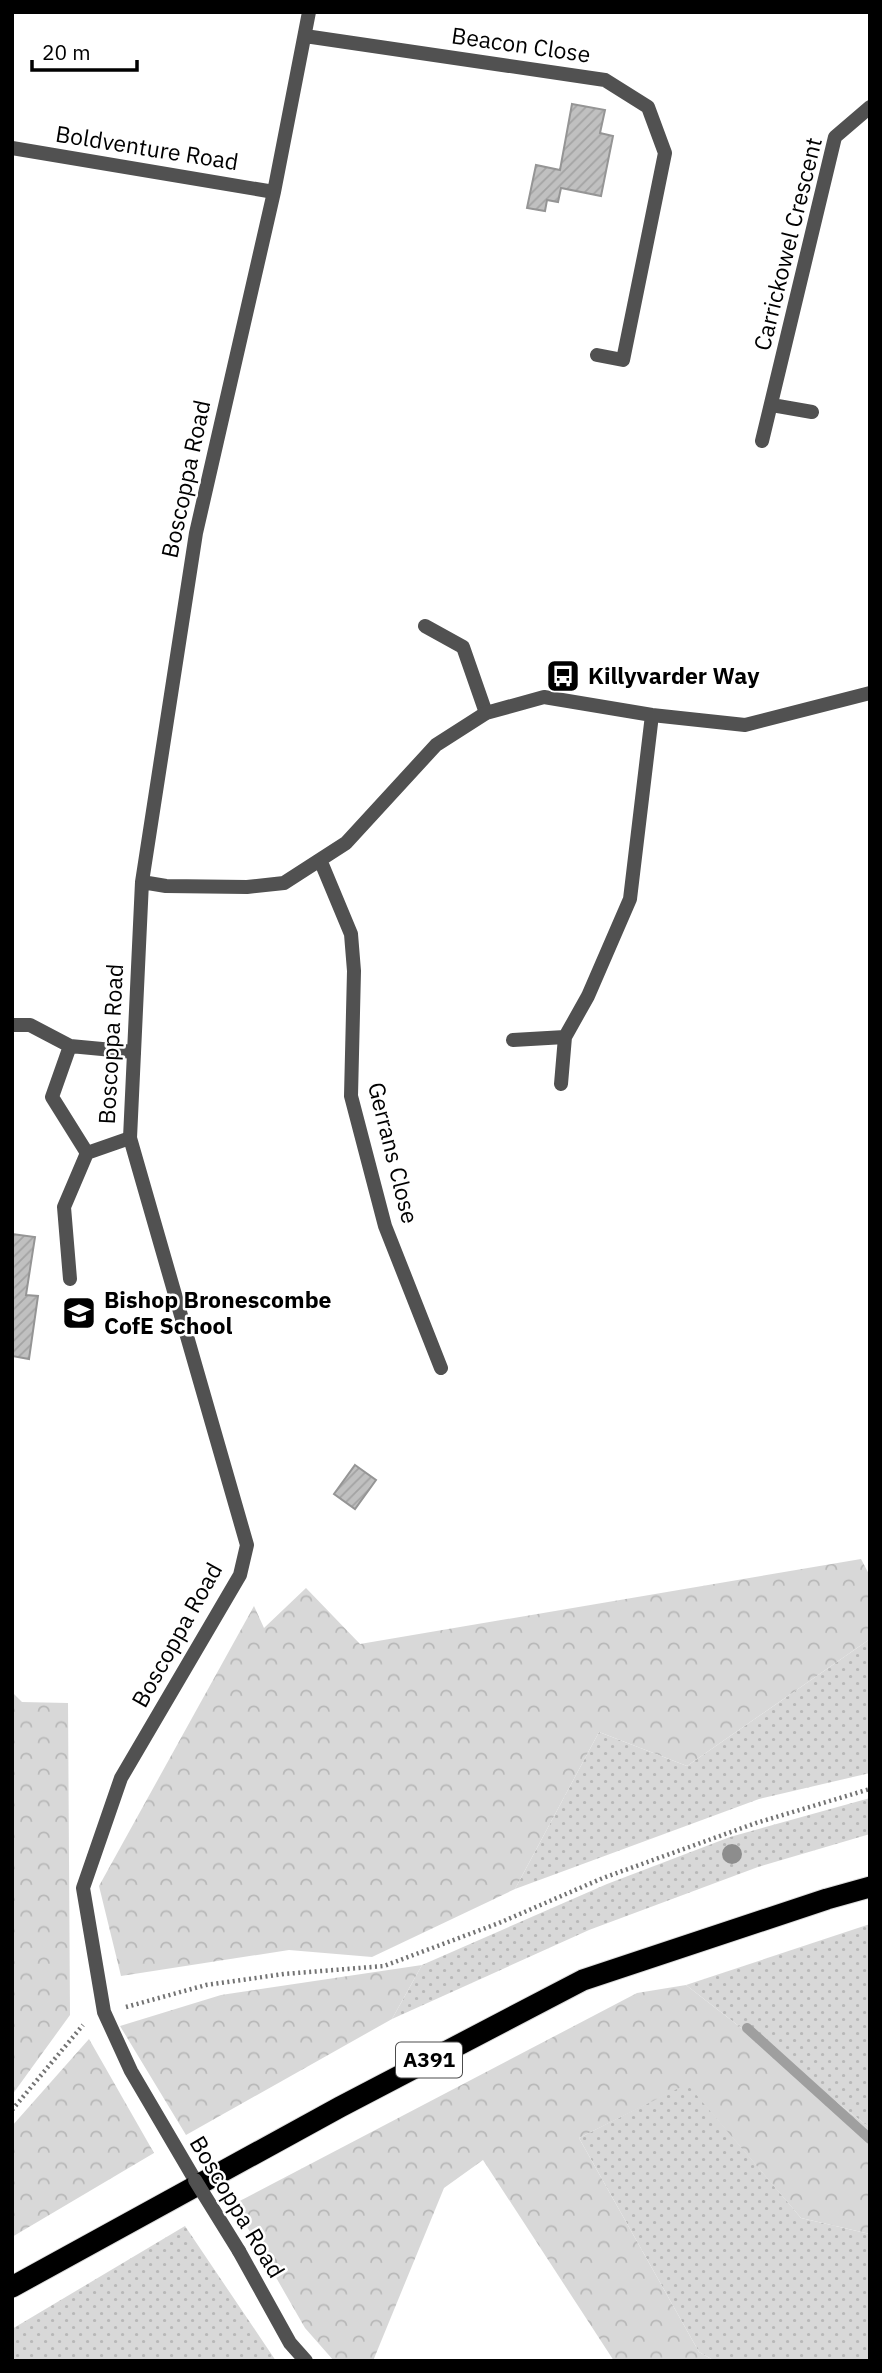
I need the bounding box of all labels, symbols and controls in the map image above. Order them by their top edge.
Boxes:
street label: Beacon Close [450,19,593,69]
scale bar [32,28,136,72]
text: 20 m [42,38,91,66]
street label: Boldventure Road [54,118,241,176]
street label: Carrickowel Crescent [746,134,828,354]
street label: Boscoppa Road [154,397,216,560]
bus stop icon: Killyvarder Way [544,657,582,695]
place label: Killyvarder Way [588,660,760,690]
street label: Boscoppa Road [91,963,129,1125]
street label: Gerrans Close [362,1079,426,1227]
place label: Bishop Bronescombe CofE School [104,1284,332,1340]
school or university icon: Bishop Bronescombe CofE School [60,1294,98,1332]
street label: Boscoppa Road [124,1557,228,1712]
road number: A391 [396,2042,462,2078]
street label: Boscoppa Road [184,2130,292,2283]

